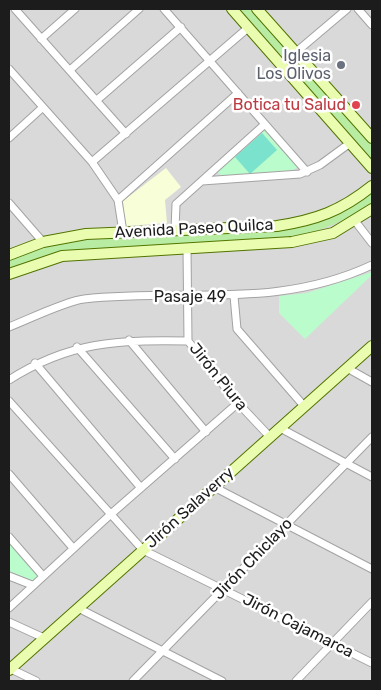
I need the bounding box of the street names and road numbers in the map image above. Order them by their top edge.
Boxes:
street label: Avenida Paseo Quilca [114,215,274,243]
street label: Pasaje 49 [154,287,226,307]
street label: Jirón Piura [185,339,251,415]
street label: Jirón Salaverry [142,463,238,553]
street label: Jirón Chiclayo [209,514,297,604]
street label: Jirón Cajamarca [239,590,357,662]

